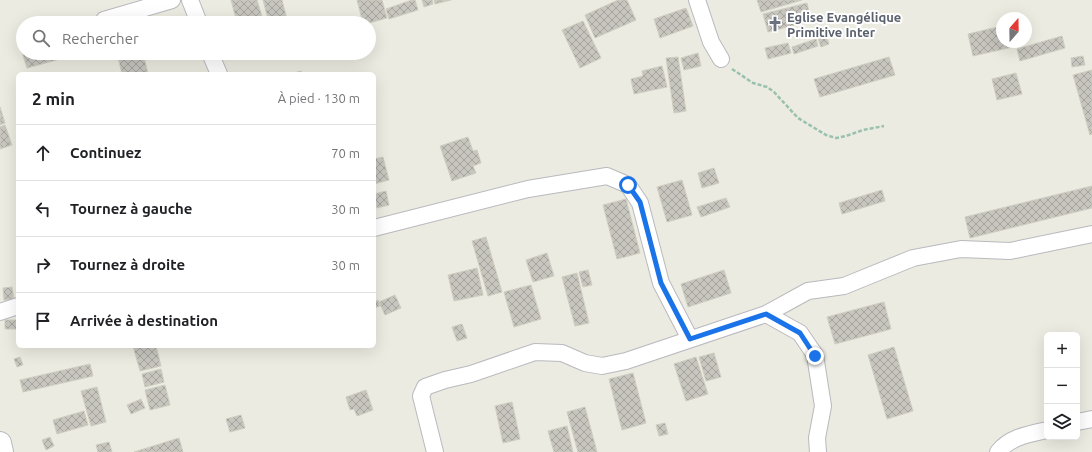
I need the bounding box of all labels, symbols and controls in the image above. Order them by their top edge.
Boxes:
place label: Eglise Evangélique Primitive Inter [787,10,901,39]
north arrow [996,12,1032,48]
church icon: Eglise Evangélique Primitive Inter [766,15,784,33]
search box [16,16,376,60]
icon: search [30,27,52,49]
text: Rechercher [62,30,139,47]
text: 2 min [32,89,75,108]
text: À pied · 130 m [278,91,360,105]
icon: ahead [32,142,54,164]
text: Continuez [70,144,141,161]
text: 70 m [331,146,360,160]
route start [619,176,637,194]
icon: left [32,198,54,220]
text: Tournez à gauche [70,200,193,217]
text: 30 m [331,202,360,216]
icon: right [32,254,54,276]
text: Tournez à droite [70,256,185,273]
text: 30 m [331,258,360,272]
icon: arrive [32,310,54,332]
text: Arrivée à destination [70,312,218,329]
map controls [1044,332,1080,440]
button: + [1044,332,1080,368]
route end [806,347,824,365]
button: − [1044,368,1080,404]
button: layers [1044,404,1080,440]

